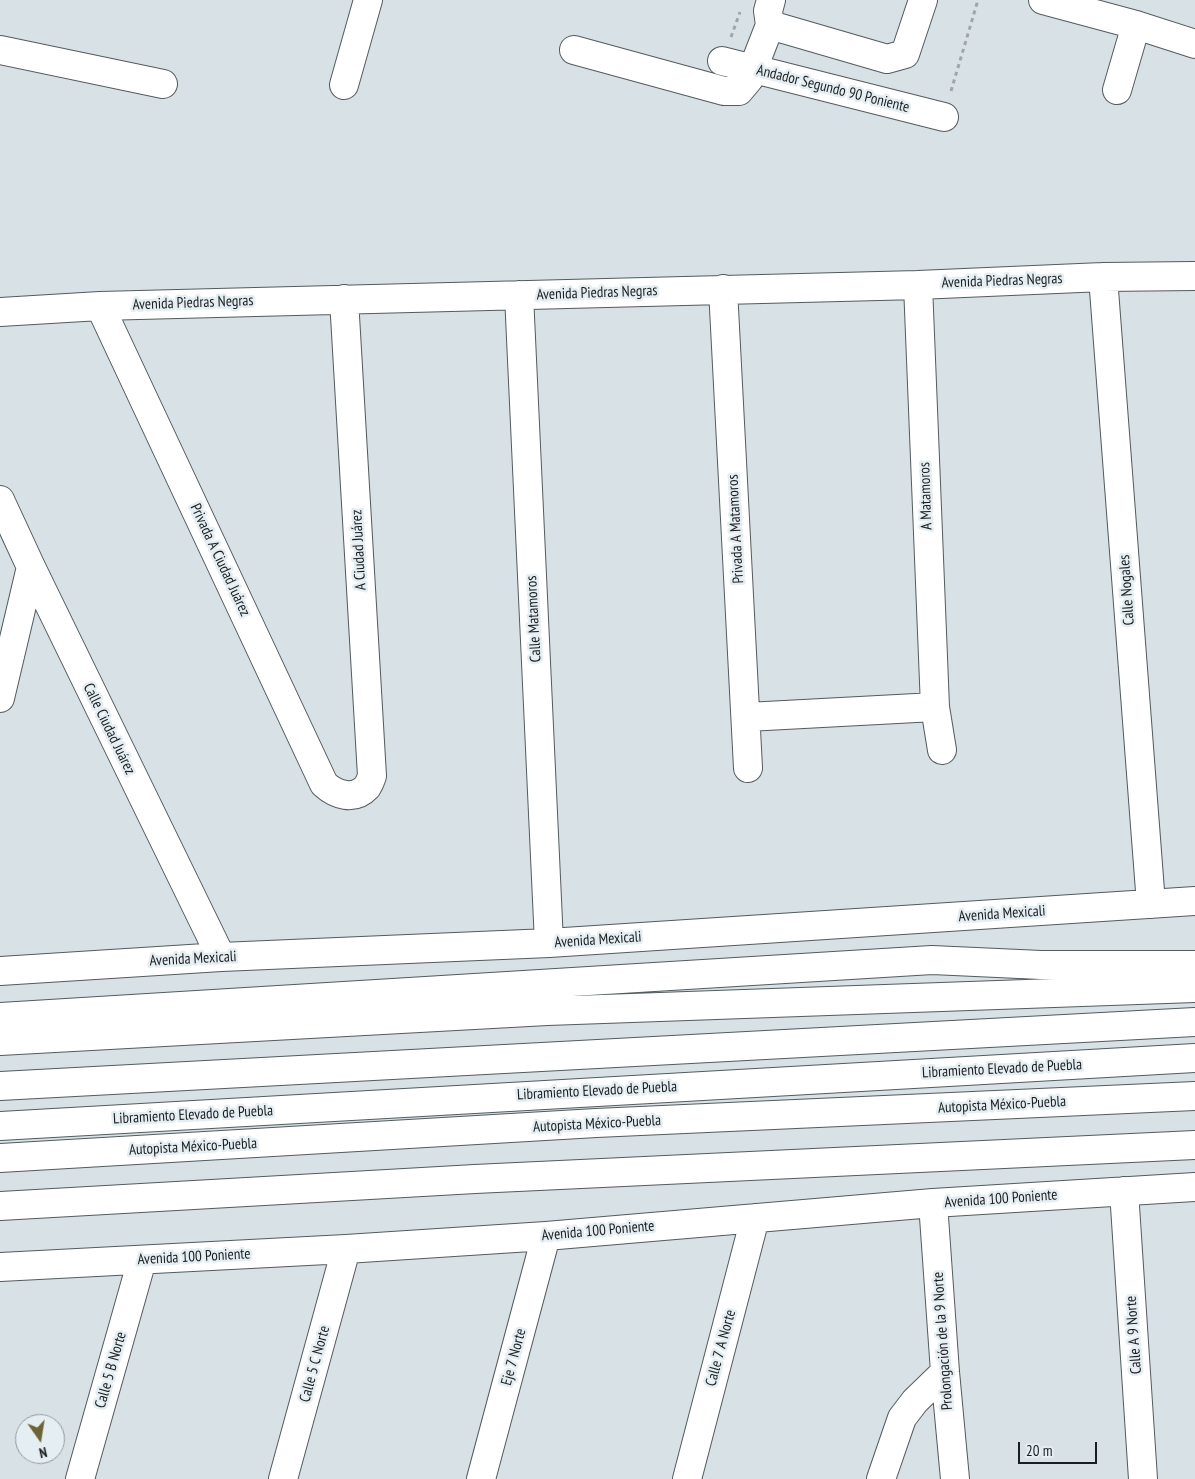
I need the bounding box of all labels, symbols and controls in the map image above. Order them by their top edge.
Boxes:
street label: Andador Segundo 90 Poniente [755,61,911,117]
street label: Avenida Piedras Negras [941,270,1063,292]
street label: Avenida Piedras Negras [536,282,658,304]
street label: Avenida Piedras Negras [132,292,254,314]
street label: A Matamoros [916,462,936,530]
street label: Privada A Matamoros [724,474,748,584]
street label: Privada A Ciudad Juárez [186,501,254,619]
street label: A Ciudad Juárez [348,509,370,591]
street label: Calle Nogales [1116,554,1138,626]
street label: Calle Matamoros [523,575,545,663]
street label: Calle Ciudad Juárez [79,680,139,778]
street label: Avenida Mexicali [958,902,1046,926]
street label: Avenida Mexicali [554,928,642,952]
street label: Avenida Mexicali [149,948,237,970]
street label: Libramiento Elevado de Puebla [921,1056,1083,1082]
street label: Libramiento Elevado de Puebla [516,1078,678,1104]
street label: Autopista México-Puebla [938,1093,1066,1117]
street label: Libramiento Elevado de Puebla [112,1102,274,1128]
street label: Autopista México-Puebla [533,1112,661,1136]
street label: Autopista México-Puebla [129,1135,257,1159]
street label: Avenida 100 Poniente [944,1186,1058,1212]
street label: Avenida 100 Poniente [541,1217,655,1245]
street label: Avenida 100 Poniente [137,1245,251,1269]
street label: Prolongación de la 9 Norte [929,1271,957,1411]
street label: Calle A 9 Norte [1122,1295,1146,1375]
street label: Calle 7 A Norte [702,1308,740,1388]
street label: Calle 5 C Norte [296,1324,334,1404]
street label: Eje 7 Norte [498,1327,530,1387]
street label: Calle 5 B Norte [92,1330,130,1410]
north arrow [15,1414,65,1464]
scale bar [1020,1432,1099,1464]
text: 20 m [1026,1441,1052,1460]
text: N [37,1443,49,1462]

